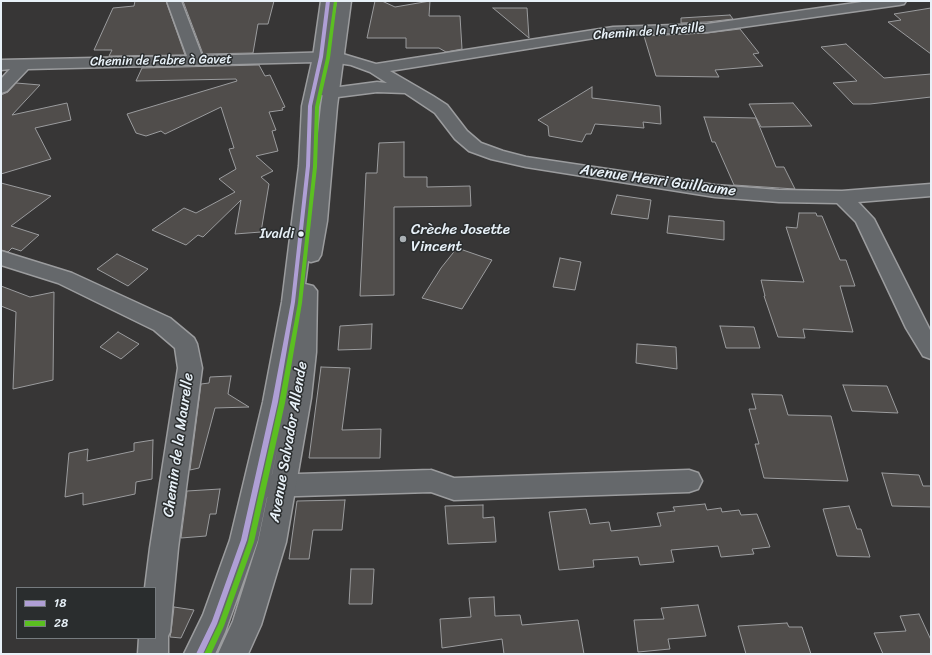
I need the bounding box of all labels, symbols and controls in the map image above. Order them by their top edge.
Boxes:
street label: Chemin de la Treille [593,20,705,44]
street label: Chemin de Fabre à Gavet [90,52,232,70]
street label: Avenue Henri Guillaume [579,161,737,201]
place label: Crèche Josette Vincent [411,221,510,256]
place label: Ivaldi [260,226,294,242]
marker: Ivaldi [296,229,306,239]
marker: Crèche Josette Vincent [398,234,408,244]
street label: Avenue Salvador Allende [266,360,312,524]
street label: Chemin de la Maurelle [160,372,198,518]
legend [16,587,156,639]
text: 18 [54,592,66,614]
text: 28 [54,612,68,634]

